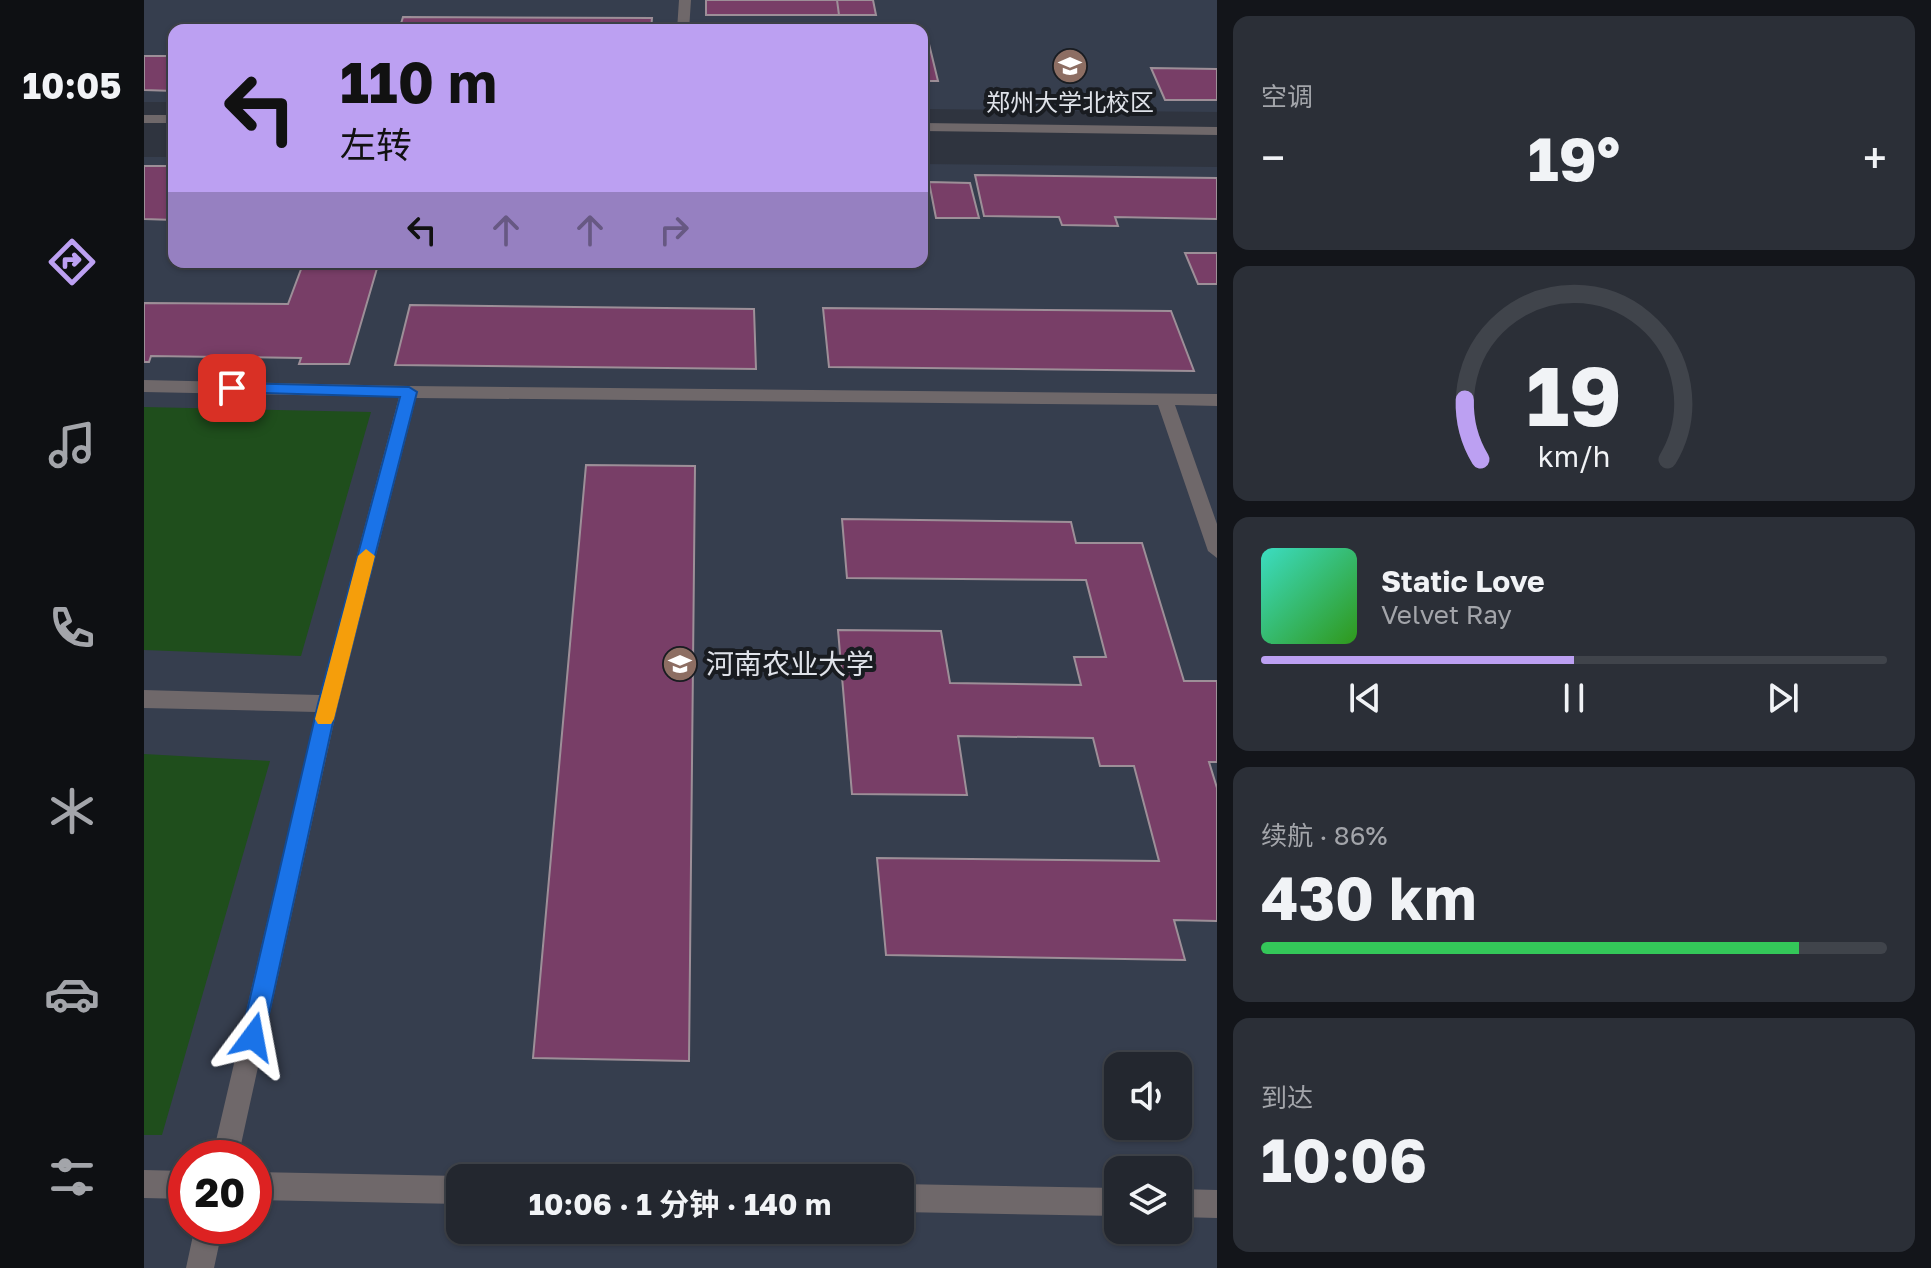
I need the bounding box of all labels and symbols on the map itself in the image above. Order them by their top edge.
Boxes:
school or university icon: 郑州大学北校区 [1051,47,1089,85]
place label: 郑州大学北校区 [986,87,1154,116]
pin [198,354,266,422]
school or university icon: 河南农业大学 [661,645,699,683]
place label: 河南农业大学 [706,647,874,680]
position arrow [211,995,295,1079]
speed limit sign: 20 [168,1140,272,1244]

